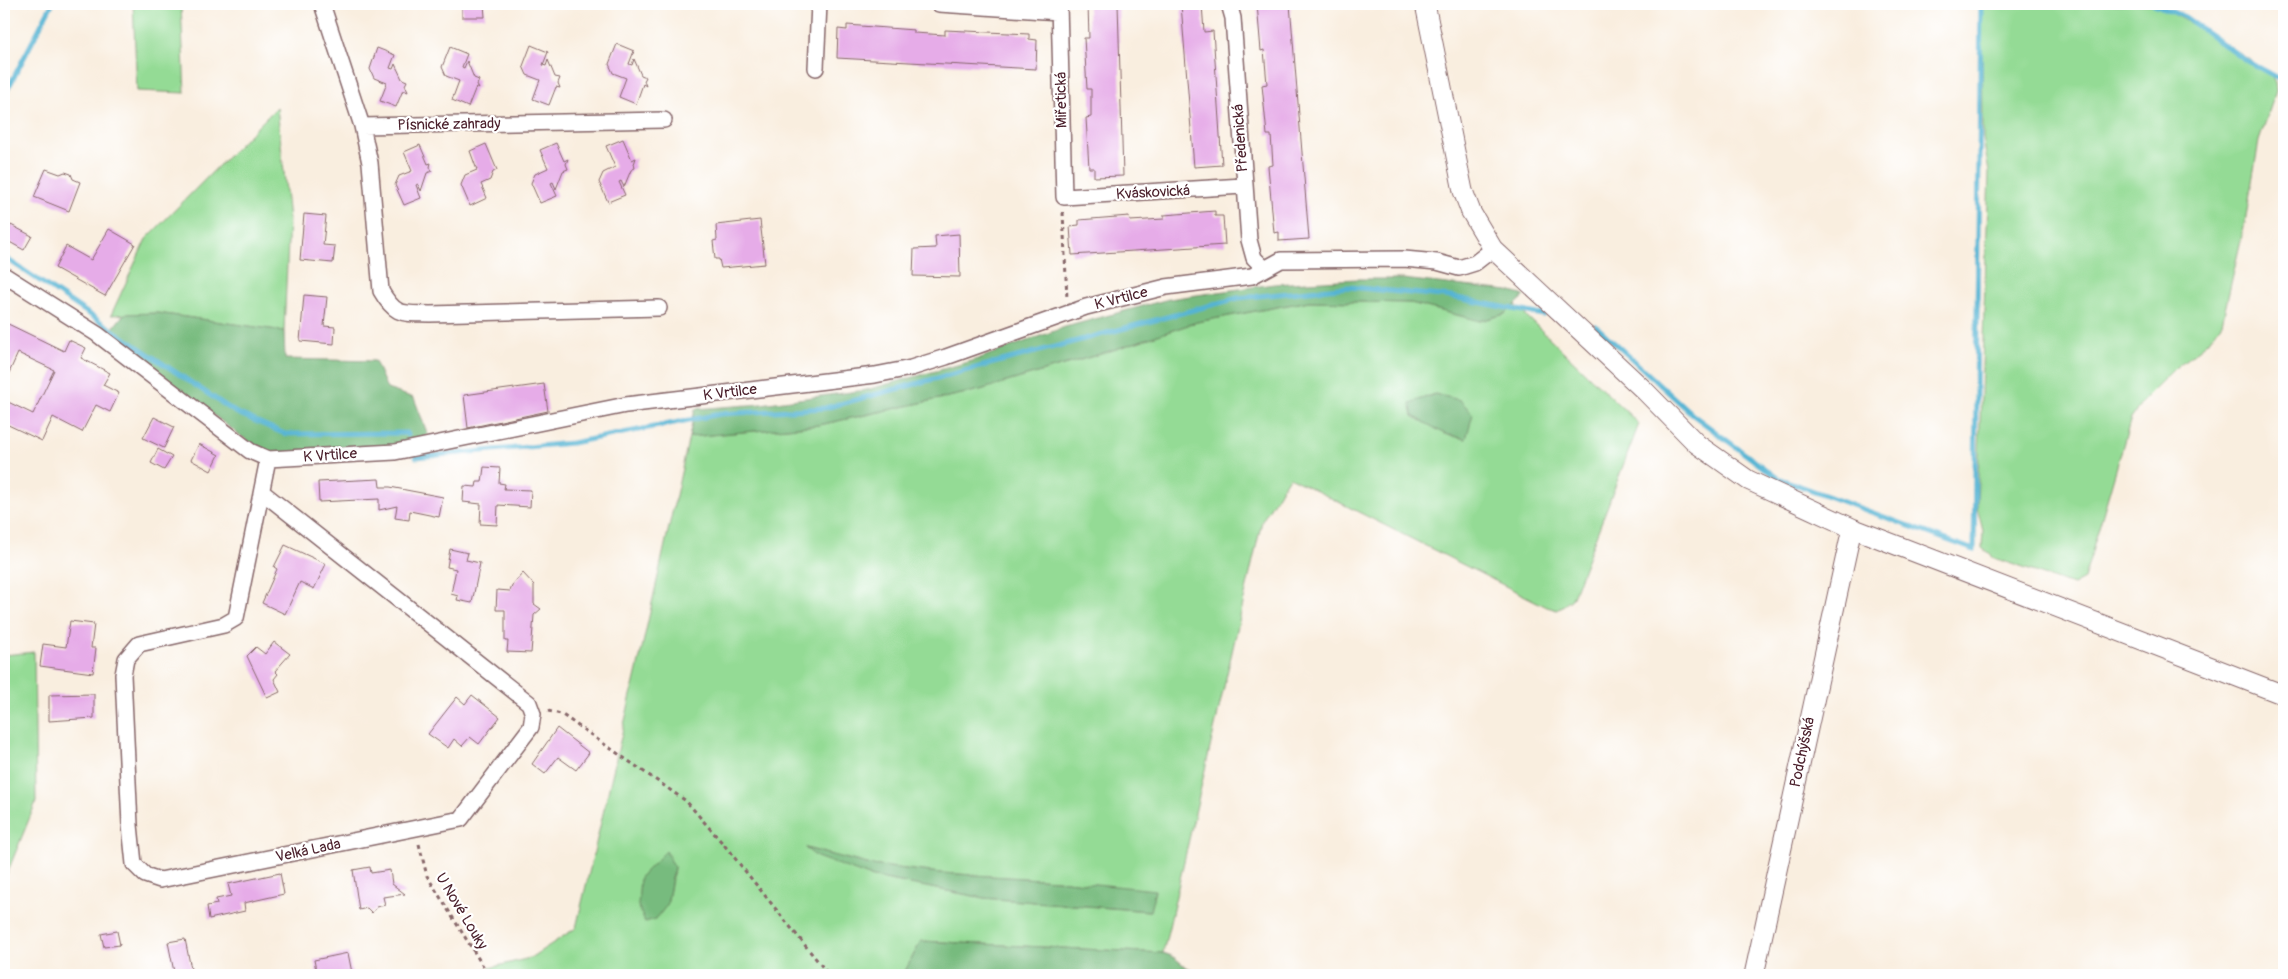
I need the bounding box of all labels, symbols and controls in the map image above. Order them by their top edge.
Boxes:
street label: Miřetická [1052,72,1071,128]
street label: Předenická [1229,103,1252,173]
street label: Písnické zahrady [397,114,501,135]
street label: Kváskovická [1116,181,1191,204]
street label: K Vrtilce [1093,283,1150,314]
street label: K Vrtilce [702,380,759,405]
street label: K Vrtilce [302,444,358,467]
street label: Podchýšská [1786,715,1819,789]
street label: Velká Lada [274,834,342,867]
street label: U Nové Louky [431,869,492,954]

